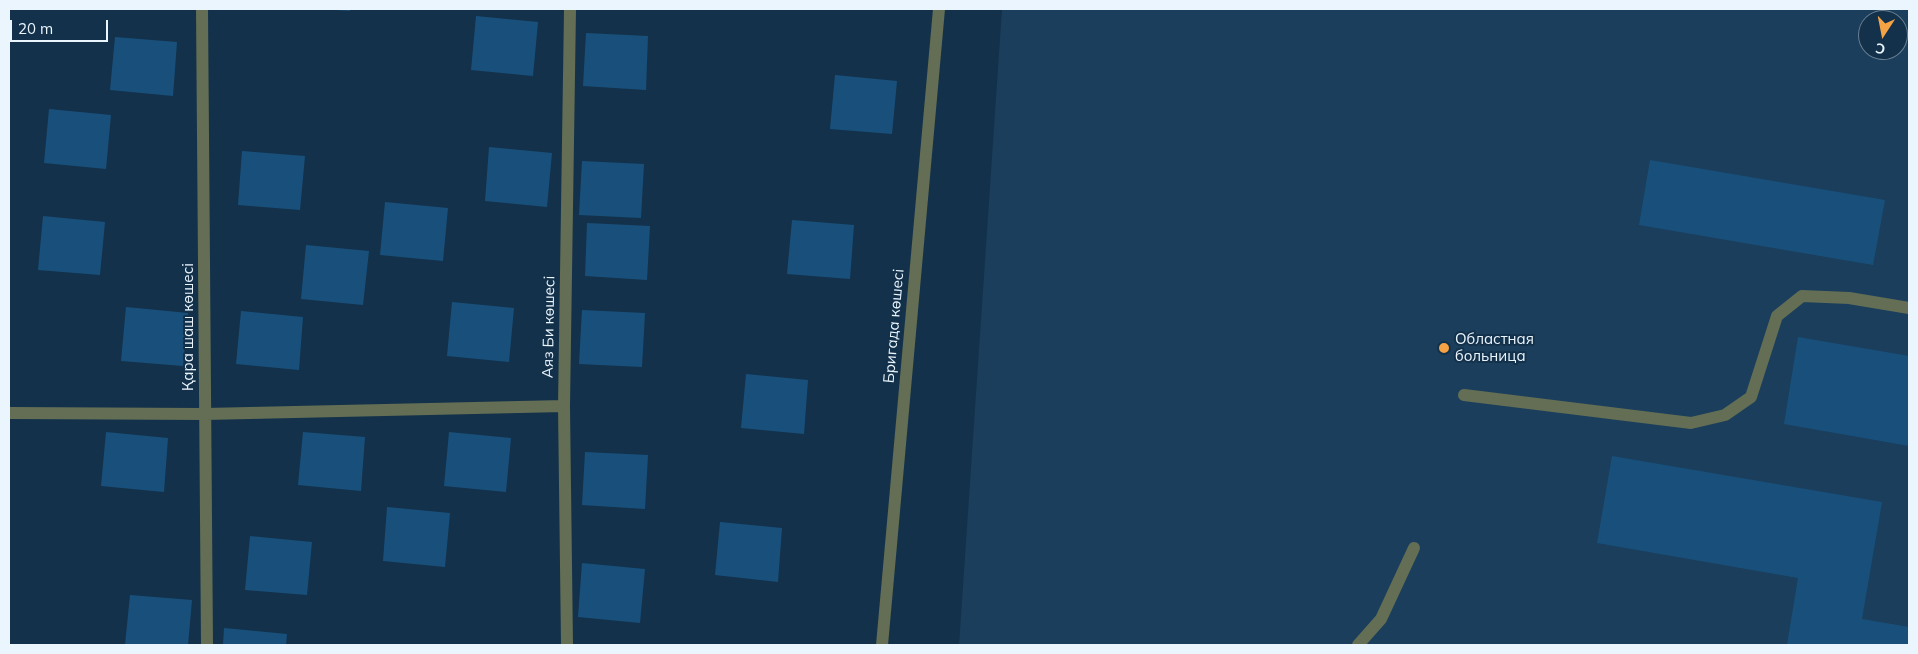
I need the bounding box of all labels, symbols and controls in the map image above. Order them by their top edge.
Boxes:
scale bar [12,10,110,42]
north arrow [1858,10,1908,60]
text: 20 m [18,19,53,38]
text: С [1874,39,1887,58]
street label: Қара шаш көшесі [179,263,197,391]
street label: Бригада көшесі [880,268,908,384]
street label: Аяз Би көшесі [539,276,559,378]
place label: Областная больница [1455,330,1534,365]
marker: Областная больница [1437,341,1451,355]

